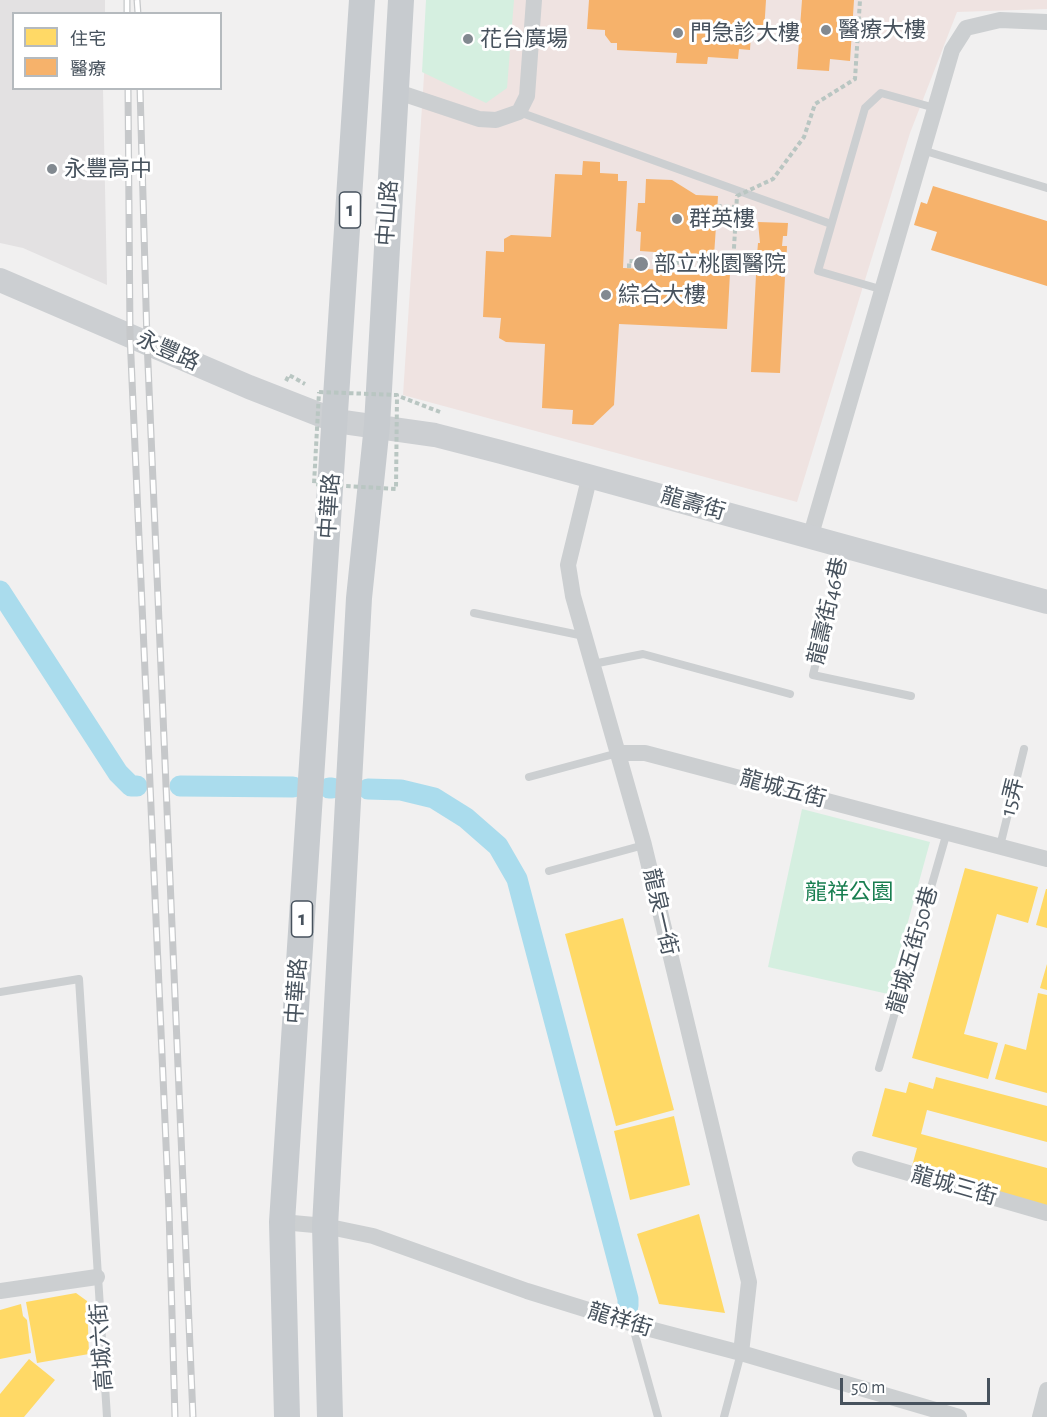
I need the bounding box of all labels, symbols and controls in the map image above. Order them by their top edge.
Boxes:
legend [12,12,222,90]
place label: 醫療大樓 [838,17,926,43]
place label: 門急診大樓 [690,20,800,46]
marker: 醫療大樓 [819,23,833,37]
place label: 花台廣場 [480,26,568,52]
marker: 門急診大樓 [671,26,685,40]
text: 住宅 [70,31,106,49]
marker: 花台廣場 [461,32,475,46]
text: 醫療 [70,61,106,79]
place label: 永豐高中 [64,156,152,182]
marker: 永豐高中 [45,162,59,176]
street label: 中山路 [373,179,403,247]
road number: 1 [340,192,360,228]
place label: 群英樓 [689,206,755,232]
marker: 群英樓 [670,212,684,226]
place label: 部立桃園醫院 [654,251,786,277]
marker: 部立桃園醫院 [632,255,650,273]
place label: 綜合大樓 [618,282,706,308]
marker: 綜合大樓 [599,288,613,302]
street label: 永豐路 [132,326,204,376]
street label: 中華路 [315,472,345,540]
street label: 龍壽街 [658,482,728,526]
street label: 龍壽街46巷 [803,555,853,667]
street label: 龍城五街 [737,765,829,813]
street label: 15弄 [995,775,1029,819]
street label: 龍泉一街 [637,866,683,958]
park label: 龍祥公園 [805,879,893,905]
street label: 龍城五街50巷 [882,883,944,1017]
road number: 1 [292,901,312,937]
street label: 中華路 [282,957,312,1025]
street label: 龍城三街 [908,1161,1000,1211]
street label: 龍祥街 [585,1298,655,1342]
street label: 高城六街 [86,1302,118,1392]
scale bar [843,1366,993,1404]
text: 50 m [851,1379,885,1397]

